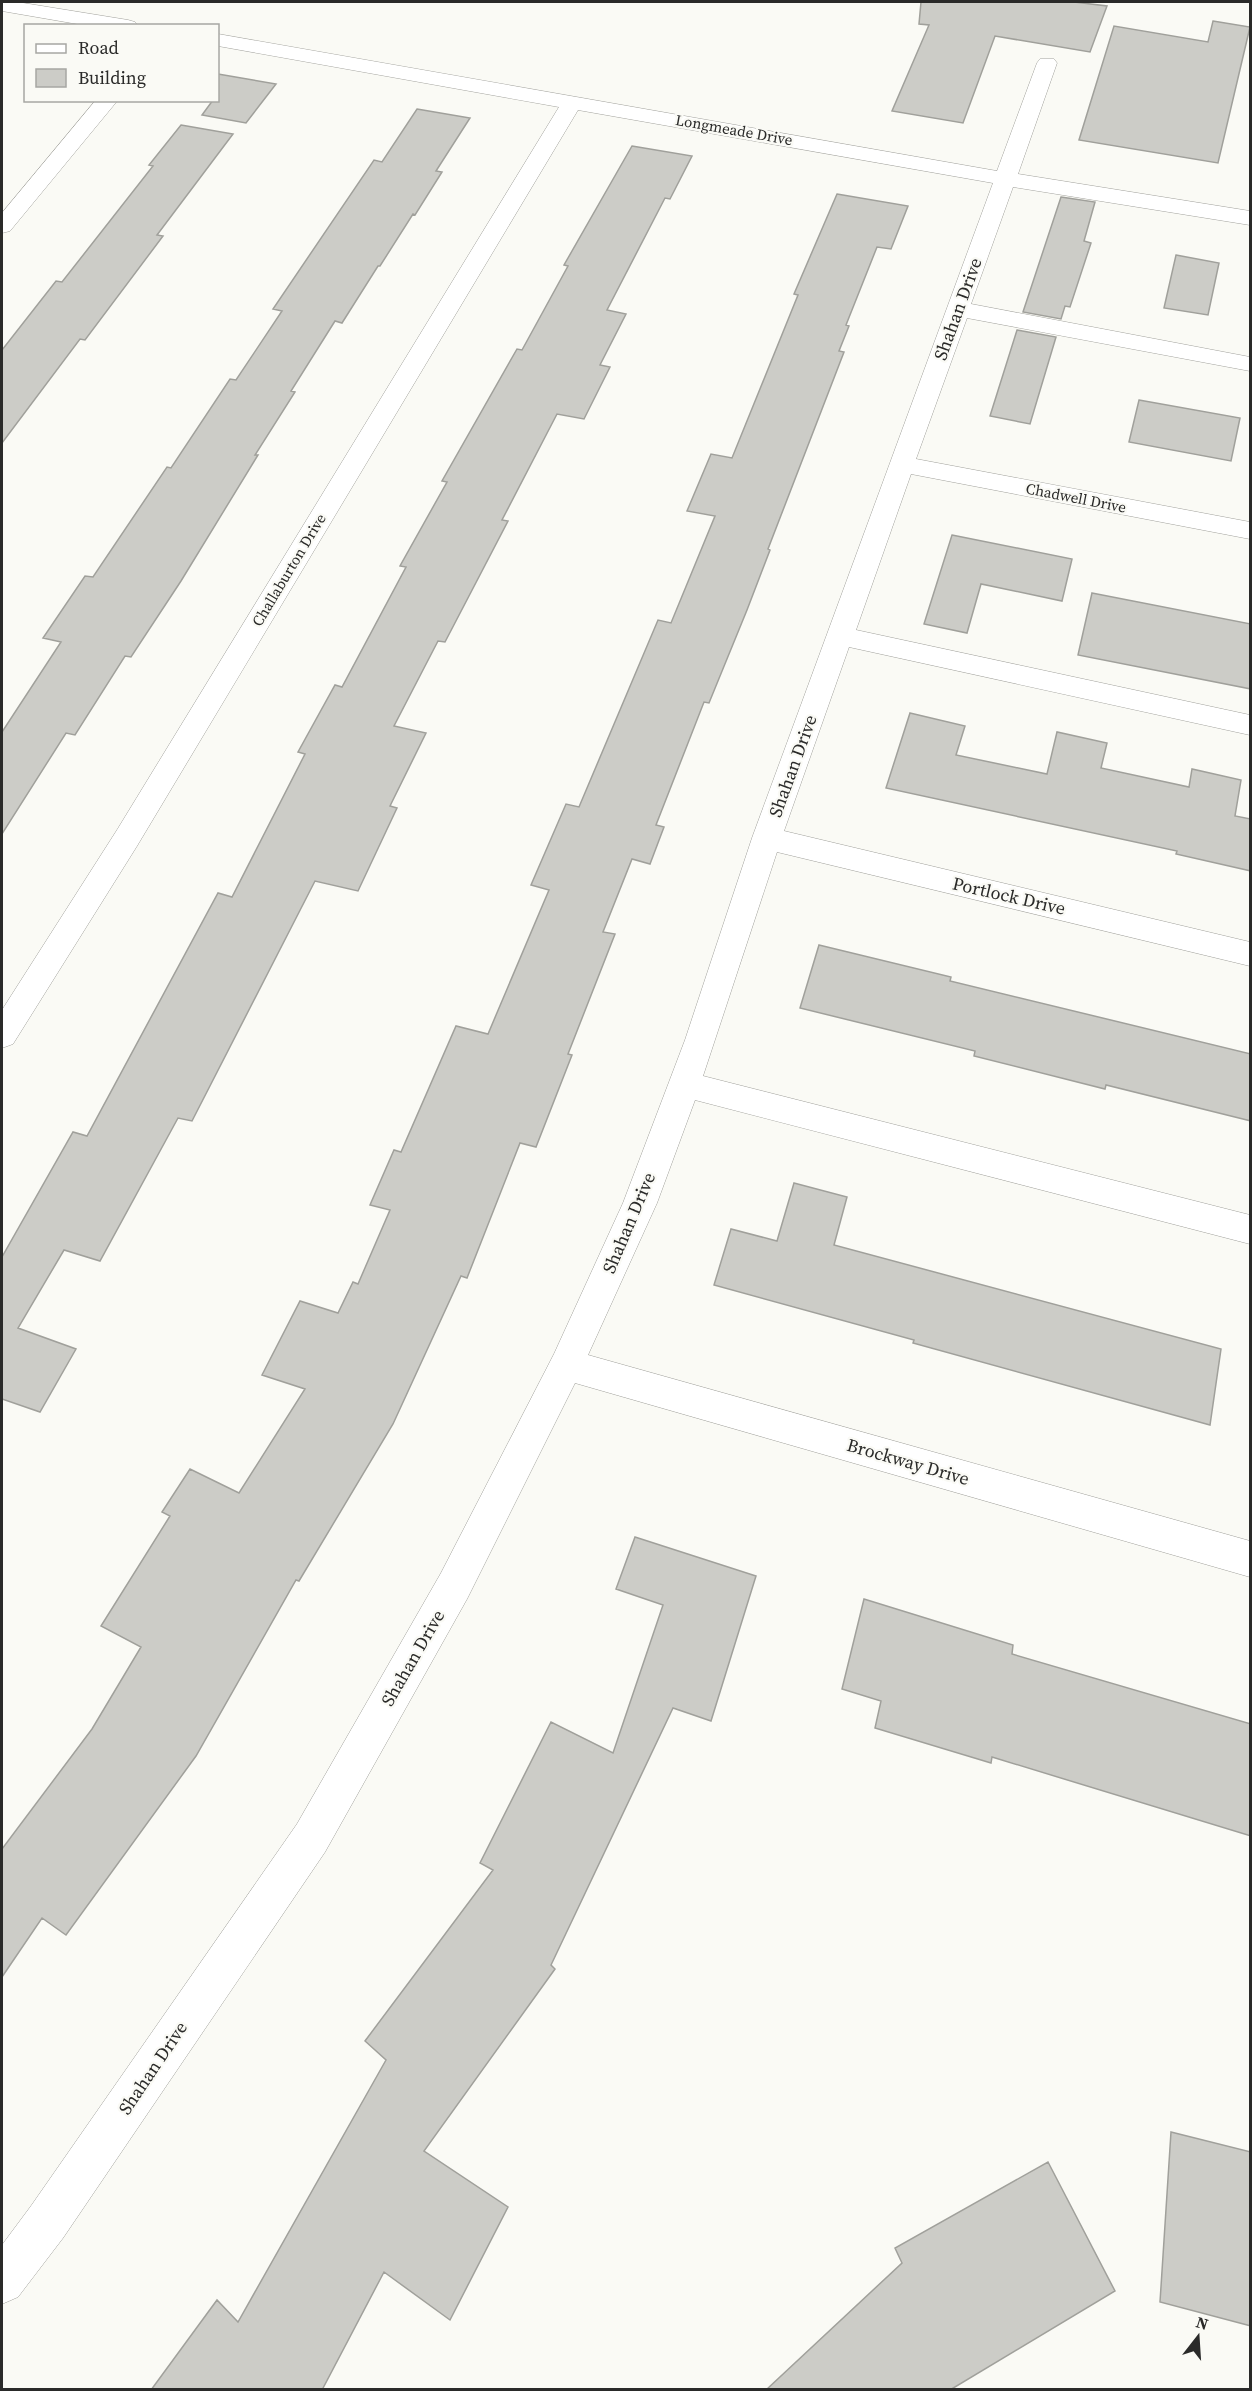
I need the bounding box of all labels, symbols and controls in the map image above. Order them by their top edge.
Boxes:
legend [24,24,219,102]
text: Road [78,35,119,60]
text: Building [78,65,146,90]
street label: Longmeade Drive [674,109,795,150]
street label: Shahan Drive [927,254,988,364]
street label: Chadwell Drive [1024,477,1128,518]
street label: Challaburton Drive [247,509,331,630]
street label: Shahan Drive [762,711,823,821]
street label: Portlock Drive [950,870,1068,921]
street label: Shahan Drive [596,1168,661,1277]
street label: Brockway Drive [844,1432,972,1491]
street label: Shahan Drive [375,1605,450,1711]
street label: Shahan Drive [112,2016,193,2119]
north arrow [1168,2307,1228,2367]
text: N [1194,2310,1212,2335]

